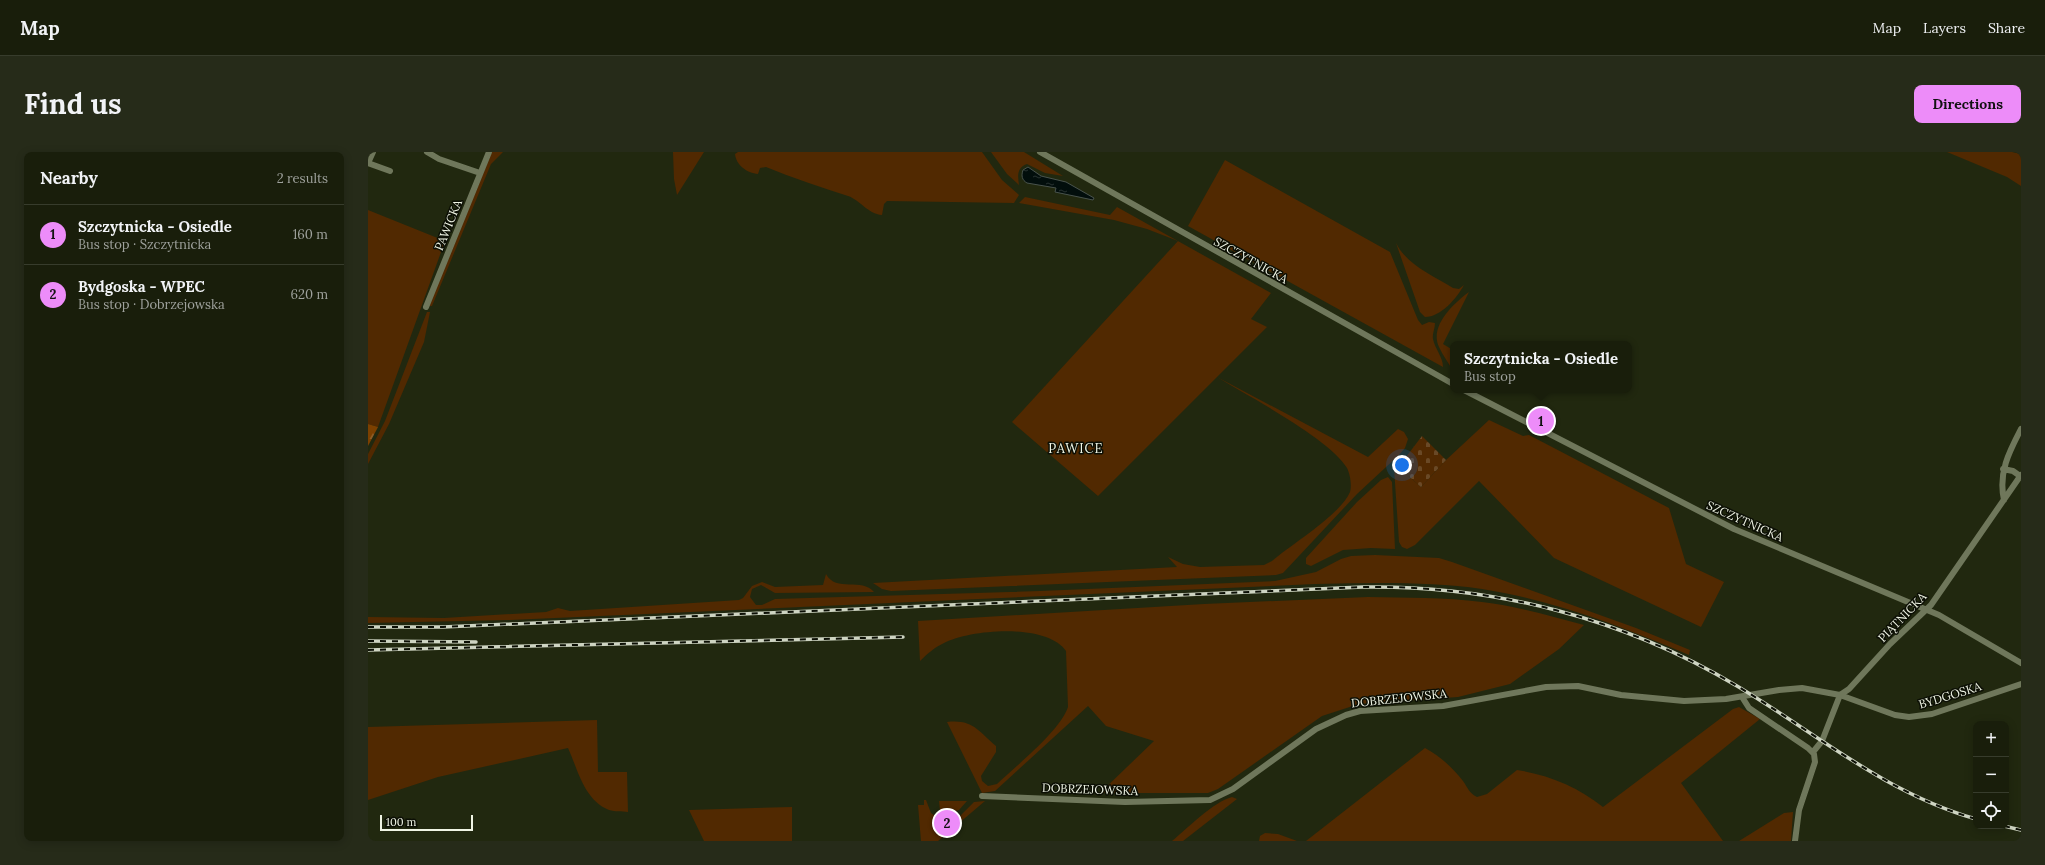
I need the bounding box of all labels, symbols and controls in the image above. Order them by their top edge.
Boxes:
text: Map [20,16,60,40]
text: Map [1873,19,1901,37]
text: Layers [1923,19,1966,37]
text: Share [1988,19,2025,37]
button: Directions [1914,85,2021,123]
text: Find us [24,86,122,122]
text: Nearby [40,167,98,189]
text: 2 results [277,170,328,187]
street label: PAWICKA [431,197,465,253]
text: Szczytnicka - Osiedle [78,217,232,236]
text: 1 [50,226,56,243]
text: 160 m [293,226,328,243]
street label: SZCZYTNICKA [1211,233,1291,287]
text: Bus stop · Szczytnicka [78,236,211,253]
text: Bydgoska - WPEC [78,277,205,296]
text: 2 [50,286,56,303]
text: 620 m [290,286,328,303]
text: Bus stop · Dobrzejowska [78,296,225,313]
popup [1450,341,1632,393]
text: Szczytnicka - Osiedle [1464,349,1618,368]
text: Bus stop [1464,368,1516,385]
pin: 1 [1528,406,1554,436]
district label: PAWICE [1048,440,1104,457]
your location [1392,455,1412,475]
street label: SZCZYTNICKA [1704,497,1786,545]
street label: PIĄTNICKA [1875,589,1930,645]
street label: BYDGOSKA [1917,678,1984,712]
street label: DOBRZEJOWSKA [1350,685,1448,710]
map controls [1973,721,2009,829]
button: + [1973,721,2009,757]
button: − [1973,757,2009,793]
street label: DOBRZEJOWSKA [1042,780,1139,798]
button: locate [1973,793,2009,829]
pin: 2 [934,808,960,838]
scale bar [380,813,473,832]
text: 100 m [386,815,416,829]

